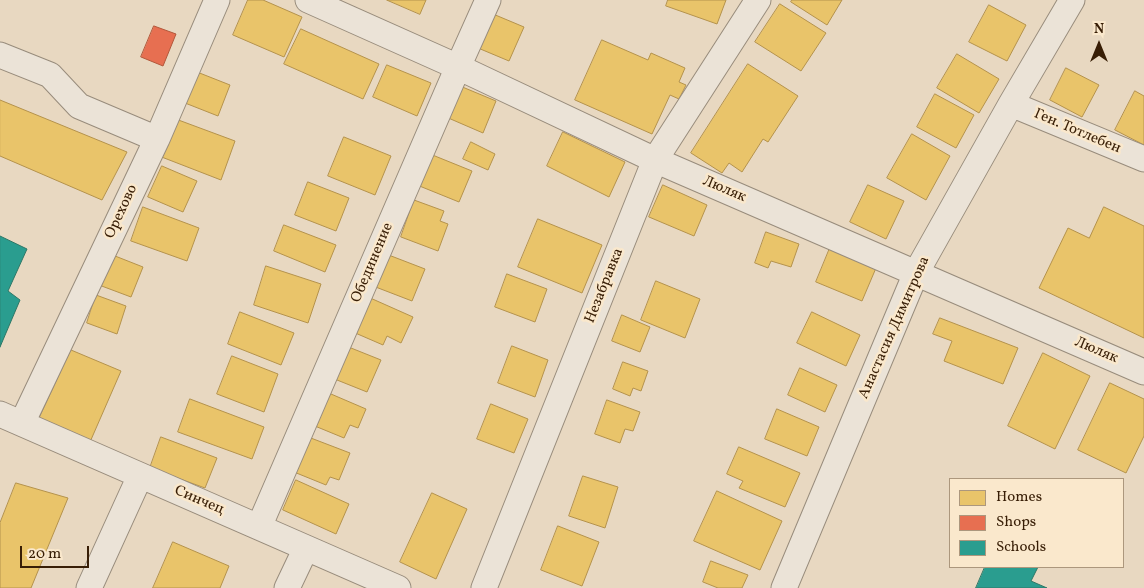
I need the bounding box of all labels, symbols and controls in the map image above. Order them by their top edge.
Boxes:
north arrow [1074,20,1124,70]
text: N [1094,20,1104,39]
street label: Ген. Тотлебен [1031,106,1123,158]
street label: Люляк [700,173,748,207]
street label: Орехово [102,182,142,242]
street label: Обединение [348,220,398,306]
street label: Незабравка [582,246,628,326]
street label: Анастасия Димитрова [855,254,935,402]
street label: Люляк [1072,334,1120,368]
legend [949,478,1124,568]
street label: Синчец [171,482,227,520]
text: Homes [996,487,1042,508]
text: Shops [996,512,1036,533]
scale bar [22,536,91,568]
text: Schools [996,537,1046,558]
text: 20 m [28,544,61,565]

